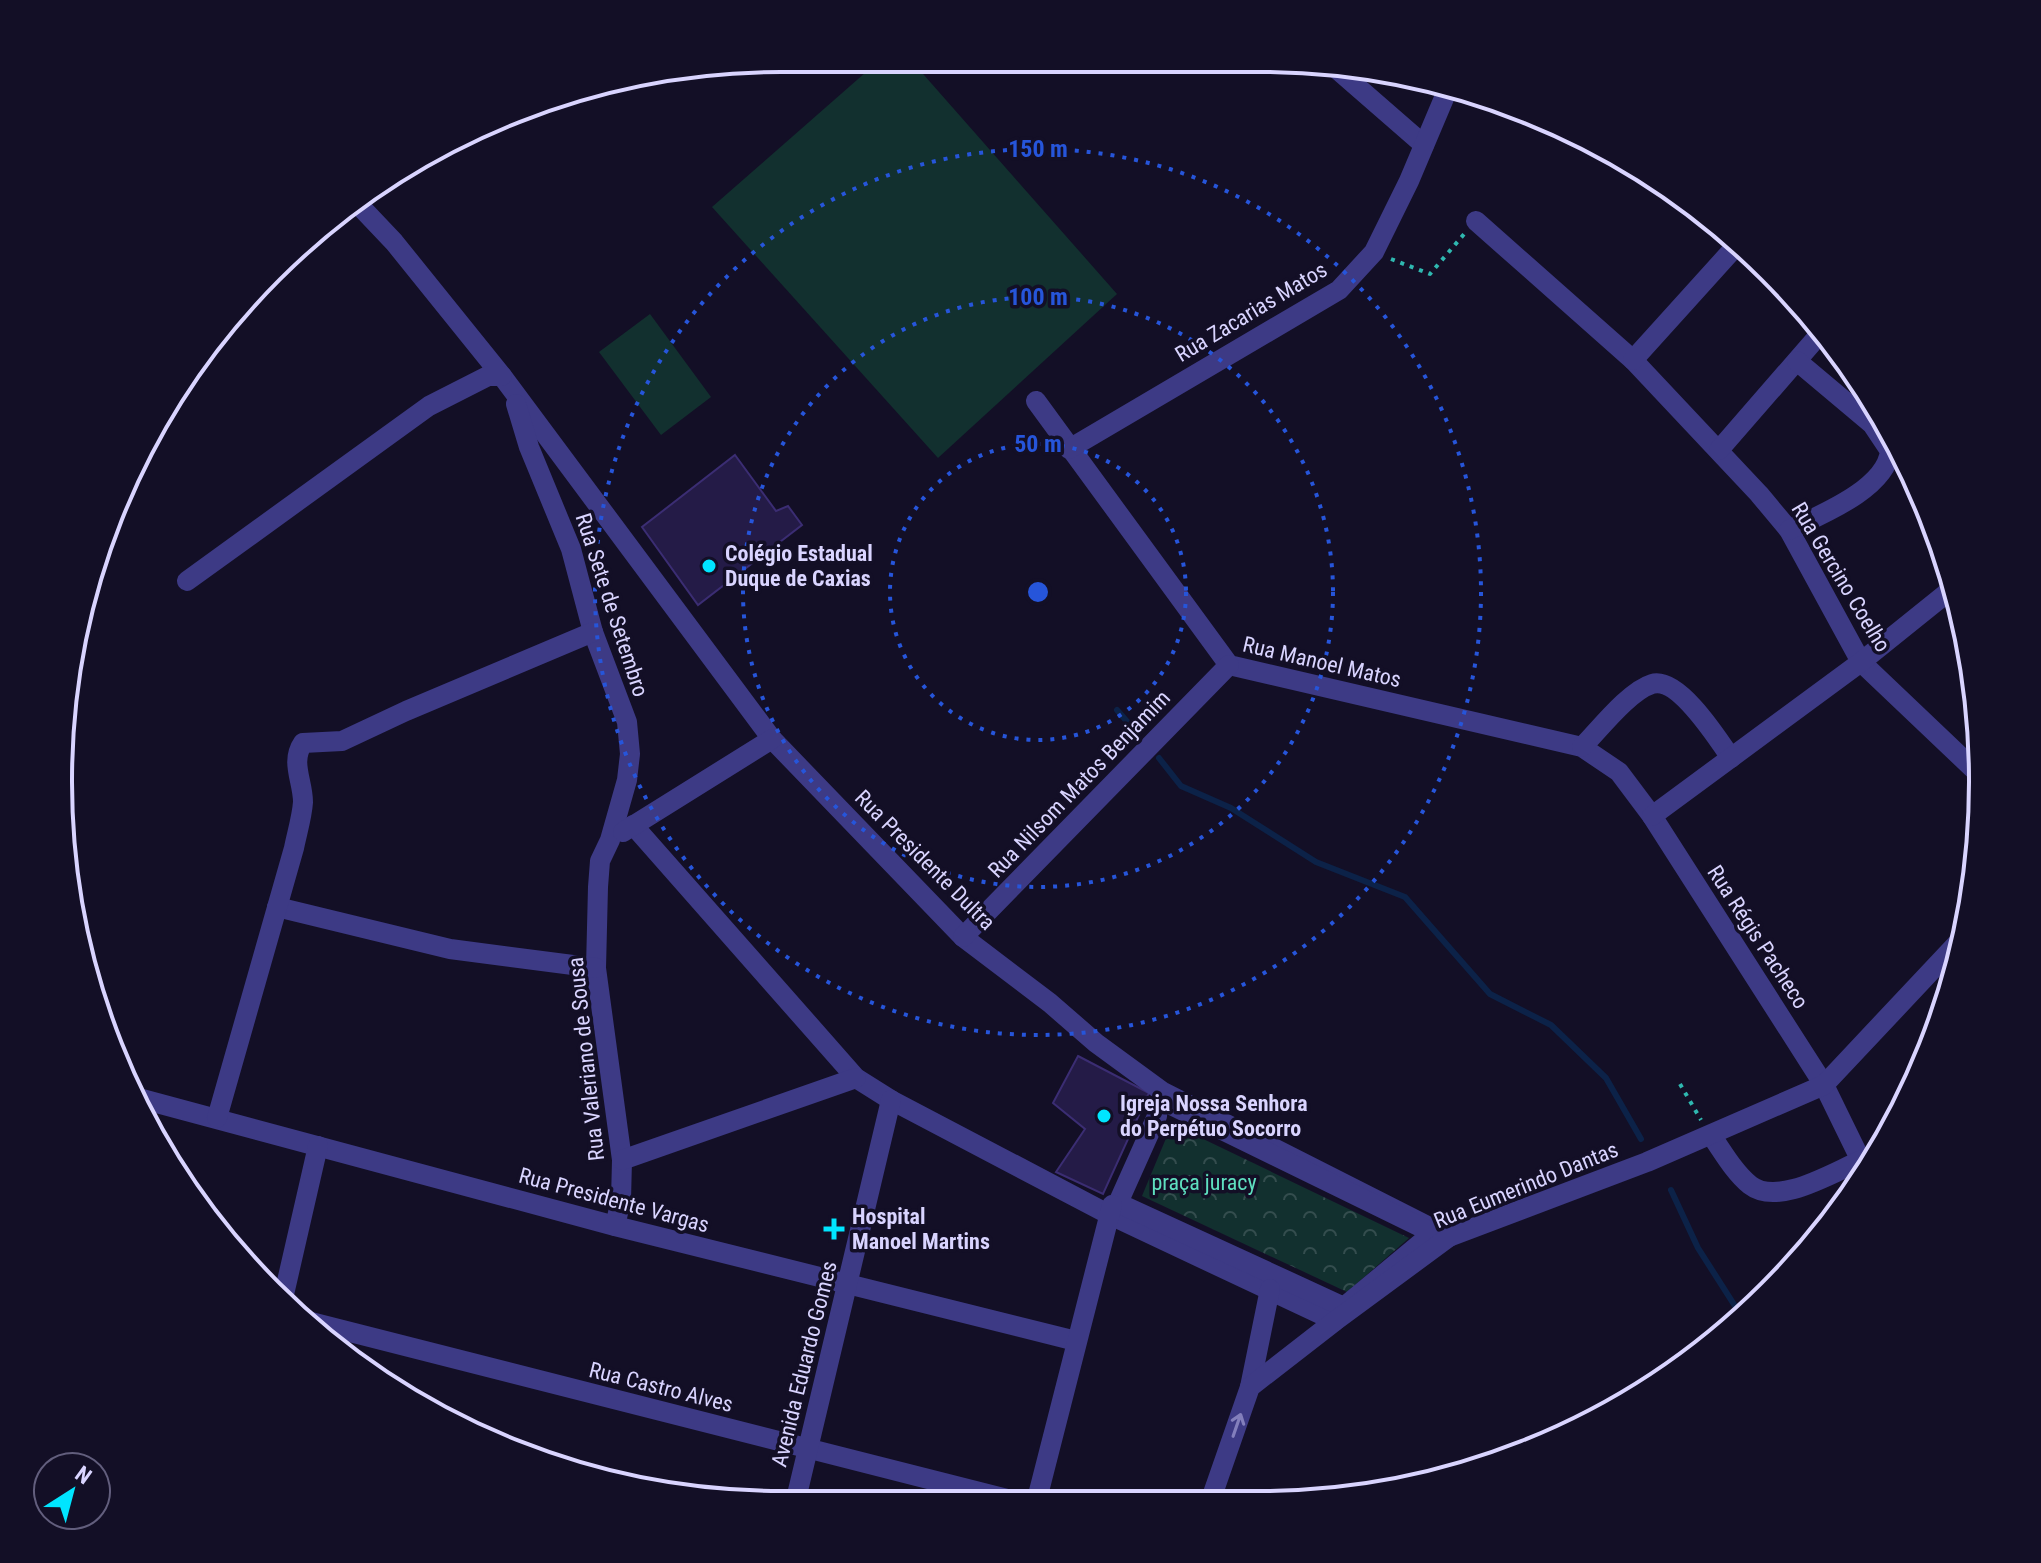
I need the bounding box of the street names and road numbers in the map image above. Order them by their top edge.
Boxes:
street label: Rua Zacarias Matos [1171,257,1331,367]
street label: Rua Gercino Coelho [1786,498,1896,656]
street label: Rua Sete de Setembro [571,510,653,700]
street label: Rua Manoel Matos [1240,632,1404,692]
street label: Rua Nilsom Matos Benjamim [983,685,1175,883]
street label: Rua Presidente Dultra [850,785,1000,935]
street label: Rua Régis Pacheco [1702,861,1814,1013]
street label: Rua Valeriano de Sousa [563,956,609,1162]
street label: Rua Eumerindo Dantas [1430,1137,1622,1233]
street label: Rua Presidente Vargas [516,1163,712,1237]
street label: Avenida Eduardo Gomes [766,1259,842,1469]
street label: Rua Castro Alves [586,1357,736,1417]

